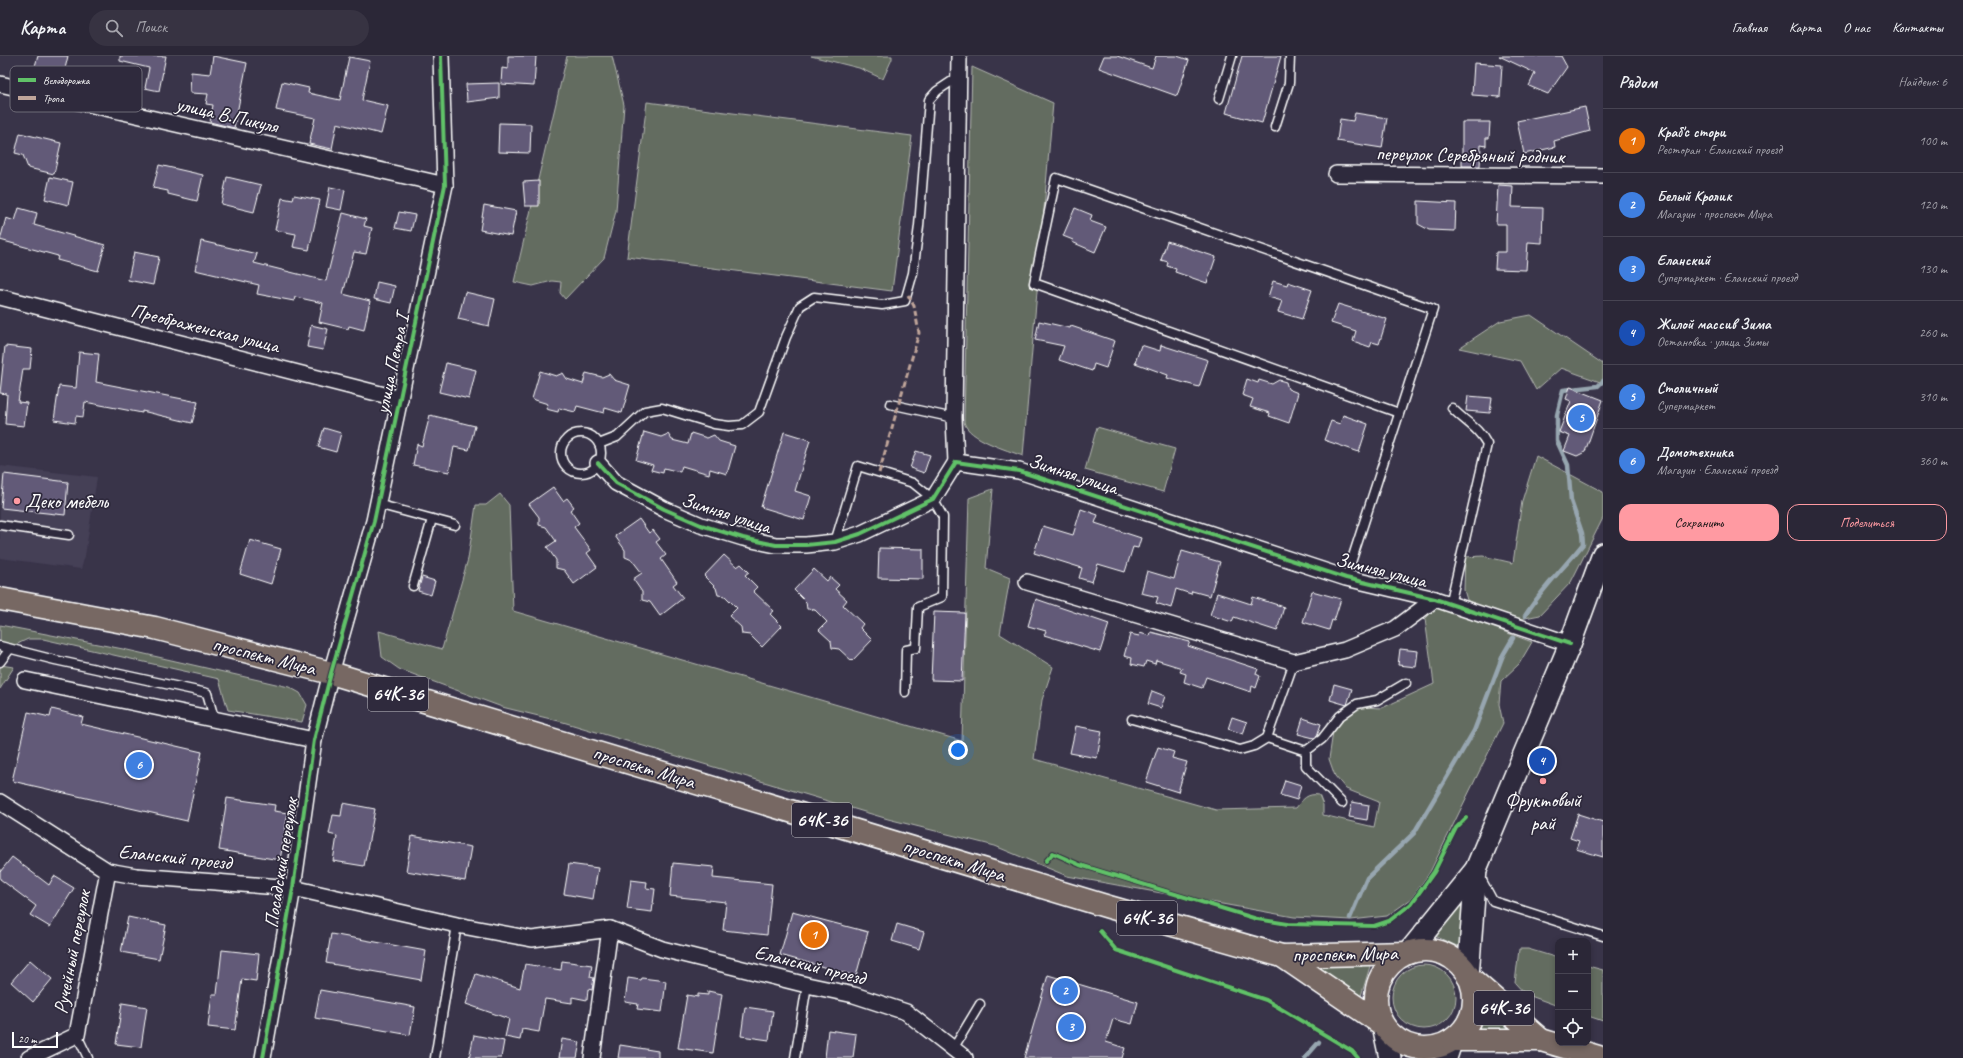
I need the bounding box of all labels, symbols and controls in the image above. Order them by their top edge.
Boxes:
search box [89,10,369,46]
text: Карта [20,16,65,40]
icon: search [103,17,125,39]
text: Поиск [135,18,167,37]
text: Главная [1732,19,1767,36]
text: Карта [1789,19,1821,36]
text: О нас [1843,19,1870,36]
text: Контакты [1892,19,1943,36]
legend [10,66,142,112]
text: Рядом [1619,72,1657,93]
text: Велодорожка [43,73,90,87]
text: Найдено: 6 [1899,74,1947,90]
text: Тропа [43,91,64,105]
street label: улица В.Пикуля [173,91,283,139]
text: Краб'с стори [1657,123,1726,142]
text: 1 [1629,133,1635,149]
text: 100 m [1919,133,1947,149]
street label: переулок Серебряный родник [1376,141,1566,169]
text: Ресторан · Еланский проезд [1657,142,1782,158]
text: Белый Кролик [1657,187,1732,206]
text: 2 [1629,197,1635,213]
text: 120 m [1919,197,1947,213]
text: Магазин · проспект Мира [1657,206,1772,222]
text: Еланский [1657,251,1710,270]
text: 3 [1629,261,1635,277]
text: 130 m [1919,261,1947,277]
text: Супермаркет · Еланский проезд [1657,270,1797,286]
street label: Преображенская улица [128,298,283,359]
street label: улица Петра I [369,307,416,417]
text: Жилой массив Зима [1657,315,1771,334]
text: 4 [1629,325,1635,341]
text: 260 m [1919,325,1947,341]
text: Остановка · улица Зимы [1657,334,1768,350]
text: Столичный [1657,379,1718,398]
text: 5 [1629,389,1635,405]
text: 310 m [1919,389,1947,405]
text: Супермаркет [1657,398,1715,414]
pin: 5 [1568,403,1594,433]
text: Домотехника [1657,443,1733,462]
street label: Зимняя улица [1025,448,1123,501]
text: 6 [1629,453,1635,469]
text: 360 m [1919,453,1947,469]
text: Магазин · Еланский проезд [1657,462,1777,478]
street label: Зимняя улица [678,487,776,540]
place label: Деко мебель [25,489,110,514]
marker: Деко мебель [12,496,22,506]
button: Сохранить [1619,504,1779,541]
button: Поделиться [1787,504,1947,541]
street label: Зимняя улица [1333,547,1431,594]
street label: проспект Мира [210,631,319,681]
road number: 64К-36 [368,677,428,711]
street label: проспект Мира [590,740,699,795]
your location [948,740,968,760]
pin: 4 [1529,746,1555,776]
pin: 6 [126,750,152,780]
marker: Фруктовый рай [1538,776,1548,786]
place label: Фруктовый рай [1505,788,1583,836]
street label: Посадский переулок [258,795,304,930]
road number: 64К-36 [792,803,852,837]
street label: проспект Мира [900,833,1009,888]
street label: Еланский проезд [117,839,235,876]
street label: Ручейный переулок [48,887,97,1016]
road number: 64К-36 [1117,901,1177,935]
pin: 1 [801,920,827,950]
map controls [1555,938,1591,1046]
button: + [1555,938,1591,974]
street label: Еланский проезд [752,939,870,991]
street label: проспект Мира [1292,941,1399,967]
button: − [1555,974,1591,1010]
pin: 2 [1052,976,1078,1006]
road number: 64К-36 [1474,991,1534,1025]
button: locate [1555,1010,1591,1046]
pin: 3 [1058,1012,1084,1042]
scale bar [12,1030,58,1049]
text: 20 m [18,1032,37,1046]

